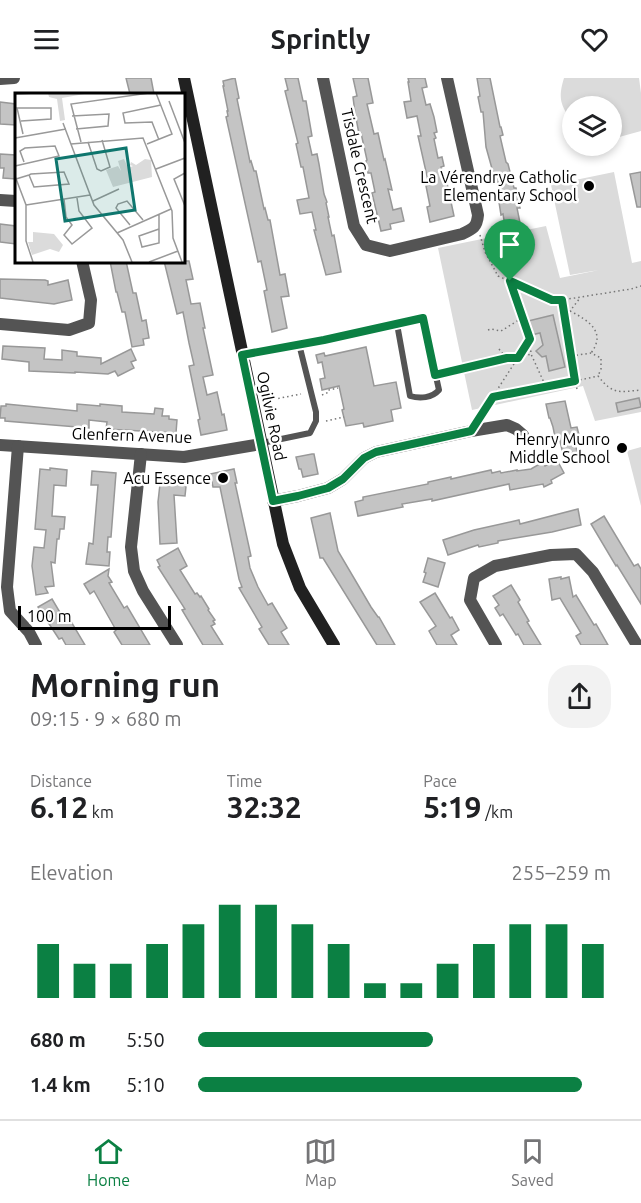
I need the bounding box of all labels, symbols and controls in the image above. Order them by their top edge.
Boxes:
icon: menu [30,23,63,56]
icon: heart [578,23,611,56]
text: Sprintly [271,24,370,54]
inset map [15,93,184,262]
map controls [562,96,622,156]
button: layers [562,96,622,156]
street label: Tisdale Crescent [338,107,382,226]
place label: La Vérendrye Catholic Elementary School [420,168,578,204]
marker: La Vérendrye Catholic Elementary School [582,179,596,193]
pin [484,219,535,281]
icon: arrive [493,228,526,261]
street label: Ogilvie Road [254,370,290,462]
street label: Glenfern Avenue [71,424,193,446]
place label: Henry Munro Middle School [509,430,610,466]
marker: Henry Munro Middle School [615,441,629,455]
place label: Acu Essence [123,469,211,487]
marker: Acu Essence [216,471,230,485]
scale bar [18,603,171,630]
text: 100 m [27,607,72,625]
button: share [548,665,611,728]
text: Morning run [30,666,220,703]
text: 09:15 · 9 × 680 m [30,707,182,730]
text: Distance [30,772,92,790]
text: Time [227,772,262,790]
text: Pace [423,772,457,790]
text: 6.12 [30,790,88,824]
text: 32:32 [227,790,302,824]
text: 5:19 [423,790,481,824]
text: km [88,803,114,821]
text: /km [481,803,513,821]
text: Elevation [30,861,113,884]
text: 255–259 m [512,861,611,884]
text: 680 m [30,1028,86,1051]
text: 5:50 [126,1028,165,1051]
text: 1.4 km [30,1073,91,1096]
text: 5:10 [126,1073,165,1096]
tab: Home [87,1135,130,1189]
tab: Map [304,1135,337,1189]
tab: Saved [511,1135,554,1189]

